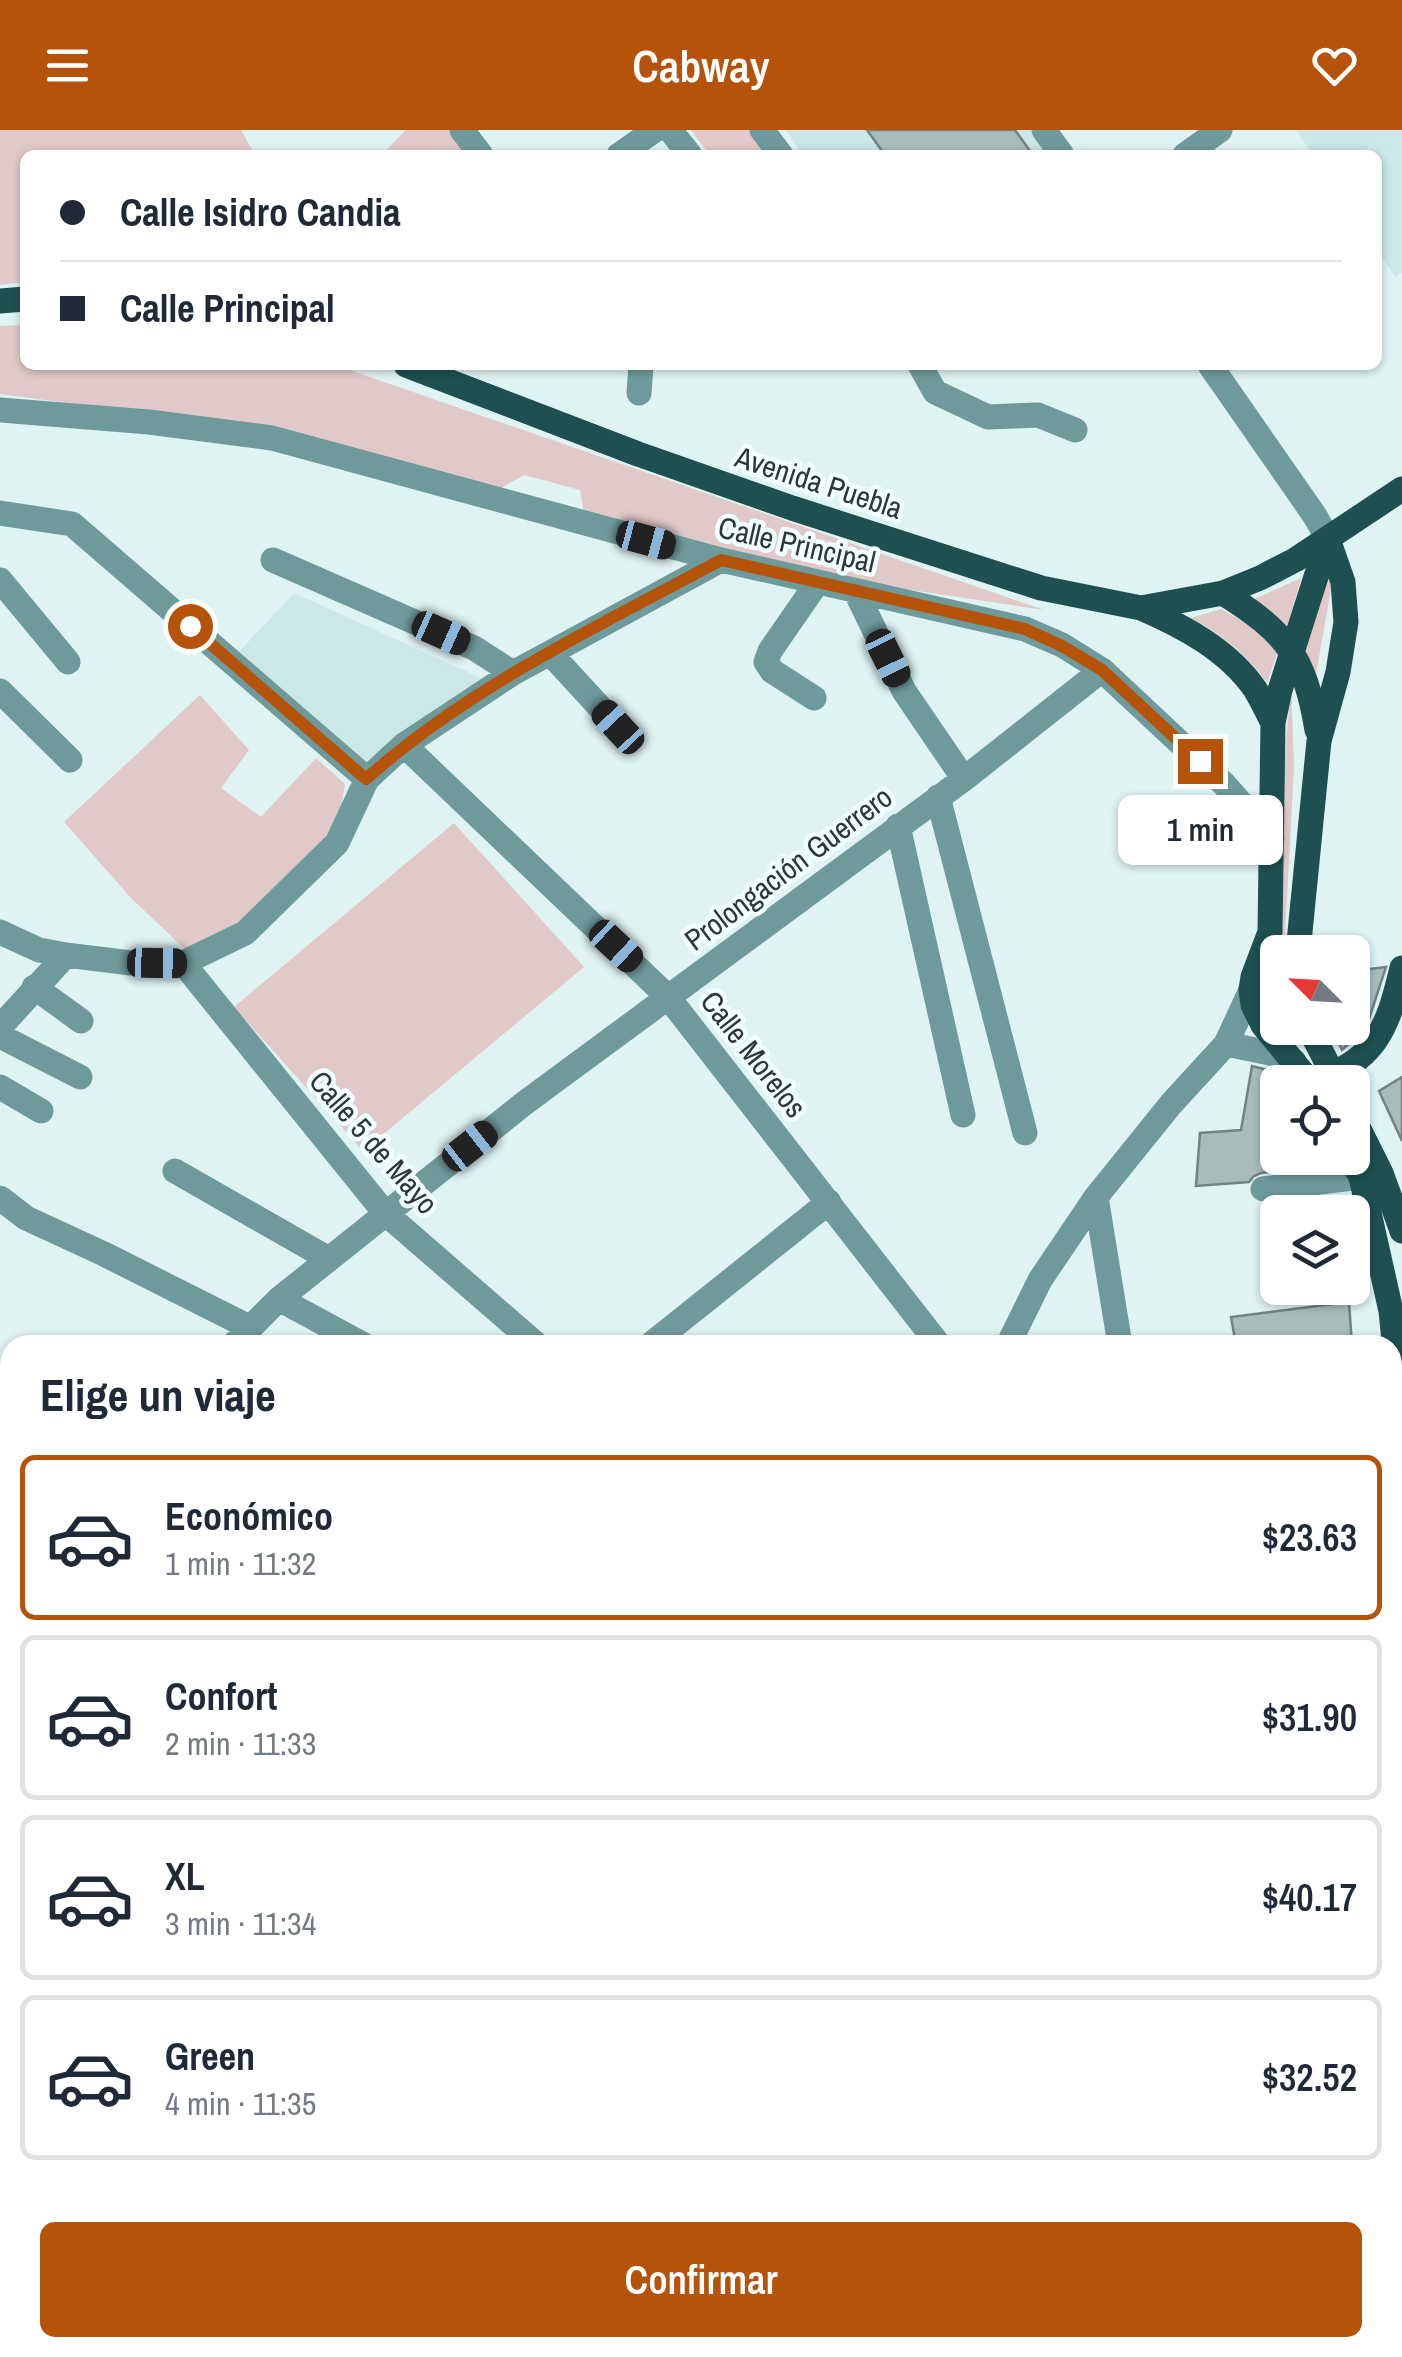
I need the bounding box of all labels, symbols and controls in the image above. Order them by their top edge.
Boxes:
text: Cabway [632,35,770,96]
icon: menu [40,38,95,93]
icon: heart [1307,38,1362,93]
text: Calle Isidro Candia [120,187,401,238]
text: Calle Principal [120,283,335,334]
street label: Avenida Puebla [729,436,908,528]
street label: Calle Principal [715,507,879,581]
car [613,518,679,562]
route start [168,604,213,649]
car [407,607,475,659]
car [861,624,915,692]
car [587,695,649,759]
route end [1178,739,1223,784]
street label: Prolongación Guerrero [676,777,900,959]
callout: 1 min [1118,796,1282,866]
text: 1 min [1167,808,1234,851]
car [584,915,648,977]
north arrow [1260,935,1370,1045]
map controls [1260,935,1370,1305]
car [127,947,187,979]
street label: Calle Morelos [692,982,816,1126]
street label: Calle 5 de Mayo [301,1062,447,1222]
button: locate [1260,1065,1370,1175]
car [437,1116,503,1176]
button: layers [1260,1195,1370,1305]
text: Elige un viaje [40,1364,276,1425]
text: Económico [165,1491,333,1542]
icon: car [45,1493,135,1583]
text: $23.63 [1262,1512,1357,1563]
text: 1 min · 11:32 [165,1542,316,1585]
text: Confort [165,1671,277,1722]
icon: car [45,1673,135,1763]
text: $31.90 [1262,1692,1357,1743]
text: 2 min · 11:33 [165,1722,316,1765]
text: XL [165,1851,205,1902]
icon: car [45,1853,135,1943]
text: $40.17 [1262,1872,1357,1923]
text: 3 min · 11:34 [165,1902,316,1945]
text: Green [165,2031,255,2082]
icon: car [45,2033,135,2123]
text: $32.52 [1262,2052,1357,2103]
text: 4 min · 11:35 [165,2082,316,2125]
button: Confirmar [40,2222,1362,2337]

